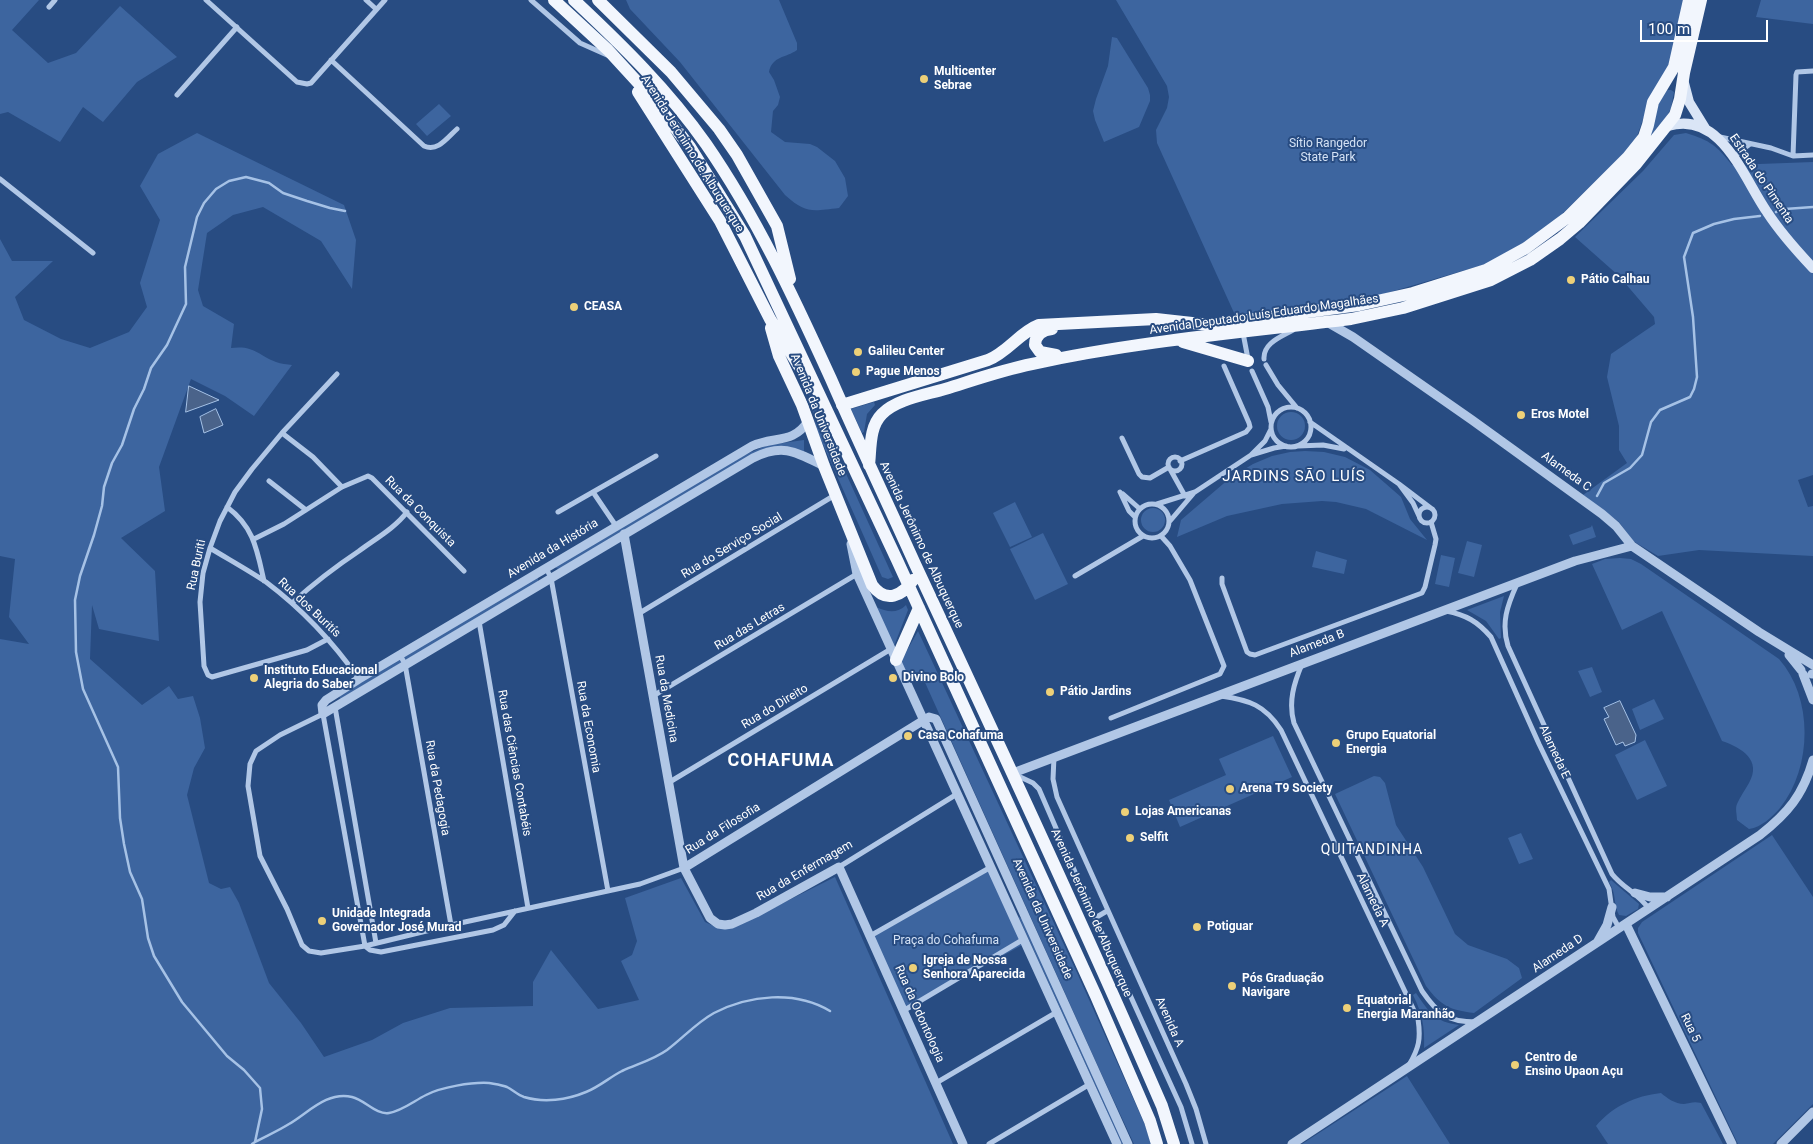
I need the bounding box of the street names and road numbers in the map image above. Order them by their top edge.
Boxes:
street label: Avenida Jerônimo de Albuquerque [637,73,747,235]
street label: Estrada do Pimenta [1726,132,1796,226]
street label: Avenida Deputado Luís Eduardo Magalhães [1149,292,1379,338]
street label: Avenida da Universidade [787,352,849,478]
street label: Alameda C [1538,449,1594,495]
street label: Avenida Jerônimo de Albuquerque [876,459,966,631]
street label: Rua da Conquista [382,474,458,550]
street label: Rua do Serviço Social [679,510,785,582]
street label: Avenida da História [505,516,601,582]
street label: Rua Buriti [185,538,209,592]
street label: Rua dos Buritís [275,575,343,641]
street label: Rua das Letras [712,600,788,654]
street label: Alameda B [1287,627,1347,661]
street label: Rua da Medicina [651,654,681,744]
street label: Rua da Economia [573,680,603,774]
street label: Rua do Direito [739,682,811,732]
street label: Rua das Ciências Contabéis [494,689,534,837]
street label: Alameda E [1535,723,1573,781]
street label: Rua da Pedagogia [422,739,452,837]
street label: Rua da Filosofia [683,800,763,858]
street label: Avenida Jerônimo de Albuquerque [1047,827,1135,999]
street label: Rua da Enfermagem [754,838,856,904]
street label: Avenida da Universidade [1009,856,1075,982]
street label: Alameda A [1353,871,1391,929]
street label: Alameda D [1530,932,1586,976]
street label: Rua da Odontologia [891,963,947,1065]
street label: Avenida A [1152,995,1186,1049]
street label: Rua 5 [1677,1011,1703,1045]

